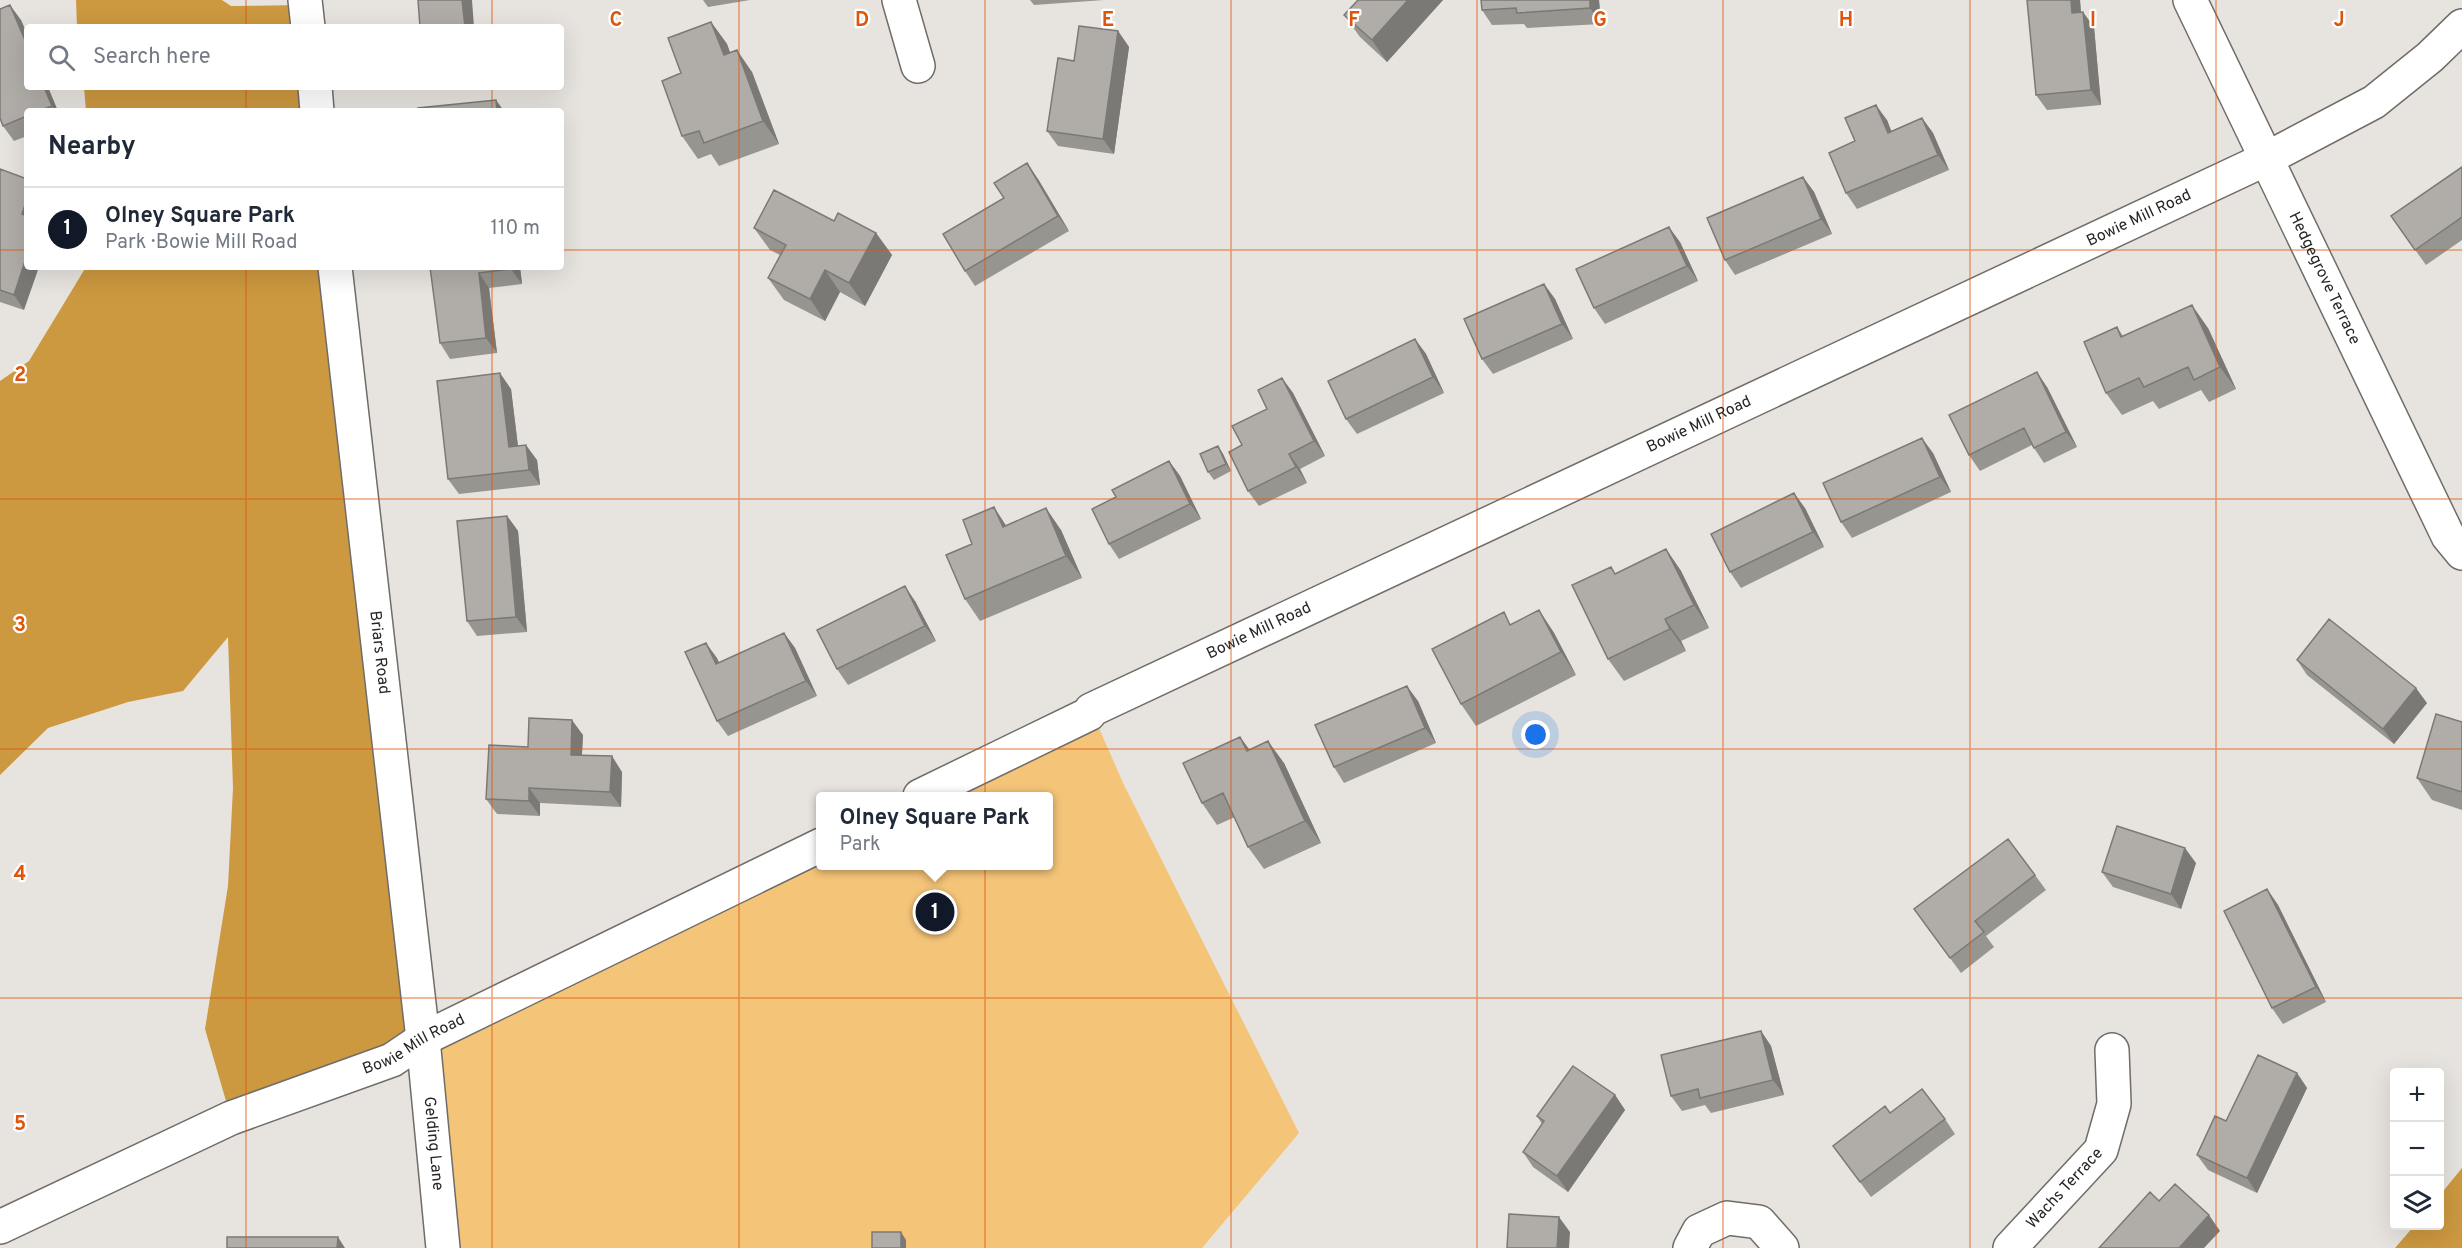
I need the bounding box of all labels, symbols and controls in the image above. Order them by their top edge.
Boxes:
text: C [610,8,622,34]
text: D [855,8,869,34]
text: E [1102,8,1114,34]
text: F [1348,8,1360,34]
text: G [1593,8,1607,34]
text: H [1839,8,1853,34]
text: I [2090,8,2096,34]
text: J [2333,8,2345,34]
search box [24,24,564,90]
icon: search [45,41,78,74]
text: Search here [93,44,211,71]
text: Nearby [48,131,136,164]
street label: Bowie Mill Road [2084,185,2195,252]
text: Olney Square Park [105,203,295,230]
street label: Hedgegrove Terrace [2284,209,2364,348]
text: 1 [64,216,72,242]
text: 110 m [491,216,540,242]
text: Park · Bowie Mill Road [105,230,297,256]
text: 2 [14,363,26,389]
street label: Bowie Mill Road [1644,392,1755,458]
street label: Bowie Mill Road [1203,598,1315,664]
street label: Briars Road [364,610,394,695]
text: 3 [14,613,26,639]
your location [1521,720,1550,749]
popup [816,792,1053,870]
text: Olney Square Park [839,805,1030,832]
text: Park [839,832,881,858]
text: 4 [14,862,26,888]
pin: 1 [916,890,954,934]
street label: Bowie Mill Road [360,1010,469,1080]
map controls [2390,1068,2444,1230]
button: + [2390,1068,2444,1122]
street label: Gelding Lane [419,1096,447,1191]
text: 5 [14,1112,26,1138]
button: − [2390,1122,2444,1176]
street label: Wachs Terrace [2023,1144,2108,1233]
button: layers [2390,1176,2444,1230]

